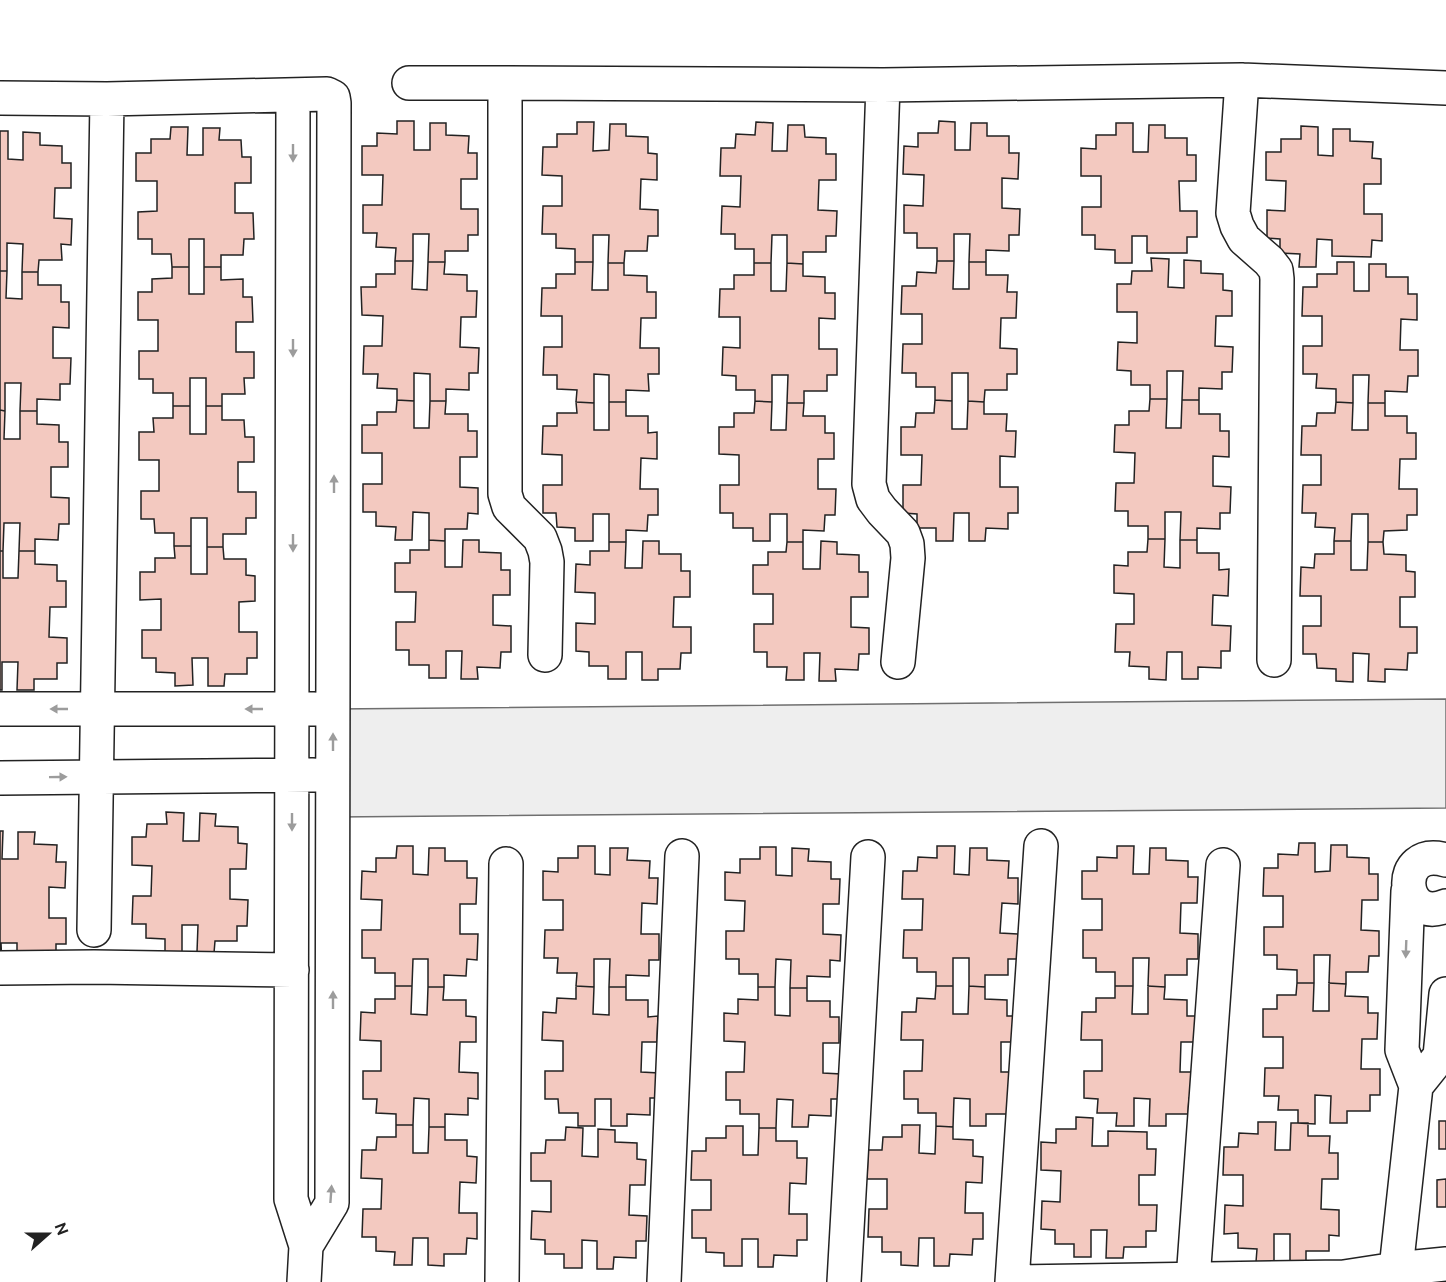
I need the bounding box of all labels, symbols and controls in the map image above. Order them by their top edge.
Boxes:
one-way arrow [288,144,298,163]
one-way arrow [288,339,298,358]
one-way arrow [329,474,339,493]
one-way arrow [288,534,298,553]
one-way arrow [49,704,68,714]
one-way arrow [244,704,263,714]
one-way arrow [328,732,338,751]
one-way arrow [49,772,68,782]
one-way arrow [287,813,297,832]
one-way arrow [1402,939,1411,958]
one-way arrow [328,990,338,1009]
one-way arrow [327,1185,336,1204]
north arrow [18,1204,78,1264]
text: N [51,1220,73,1237]

